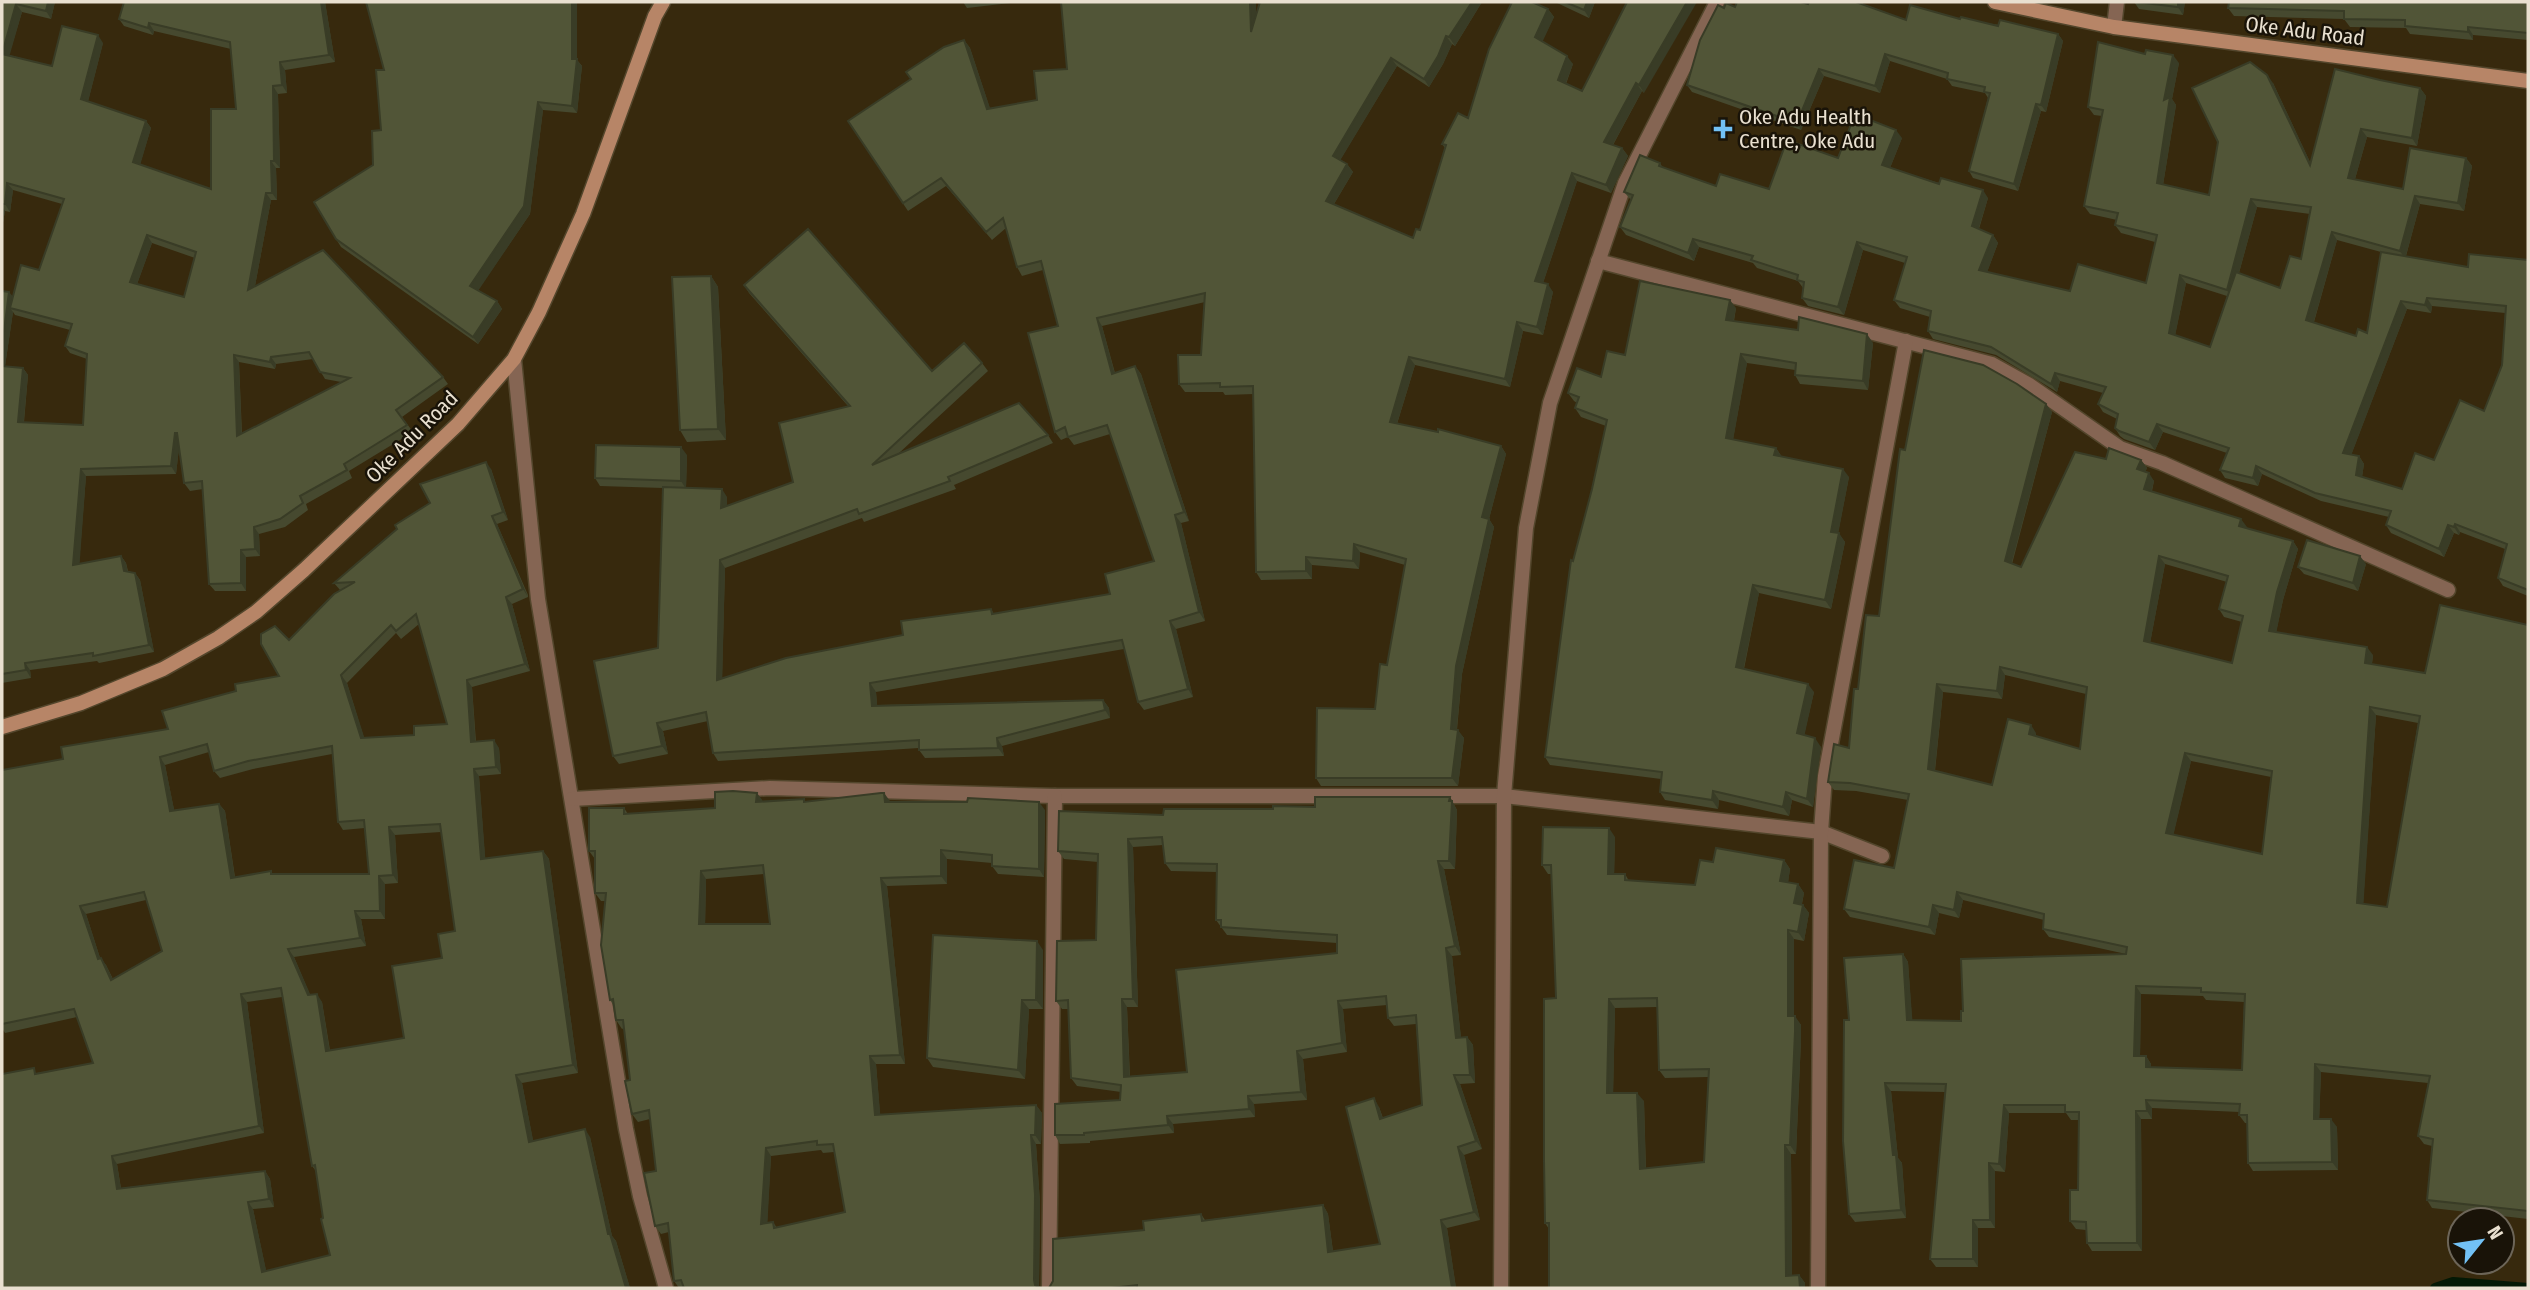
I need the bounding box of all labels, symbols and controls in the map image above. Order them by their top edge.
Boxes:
street label: Oke Adu Road [2244,11,2366,51]
place label: Oke Adu Health Centre, Oke Adu [1739,104,1875,154]
marker: Oke Adu Health Centre, Oke Adu [1713,119,1733,139]
street label: Oke Adu Road [360,385,464,489]
north arrow [2446,1206,2516,1276]
text: N [2482,1222,2508,1243]

